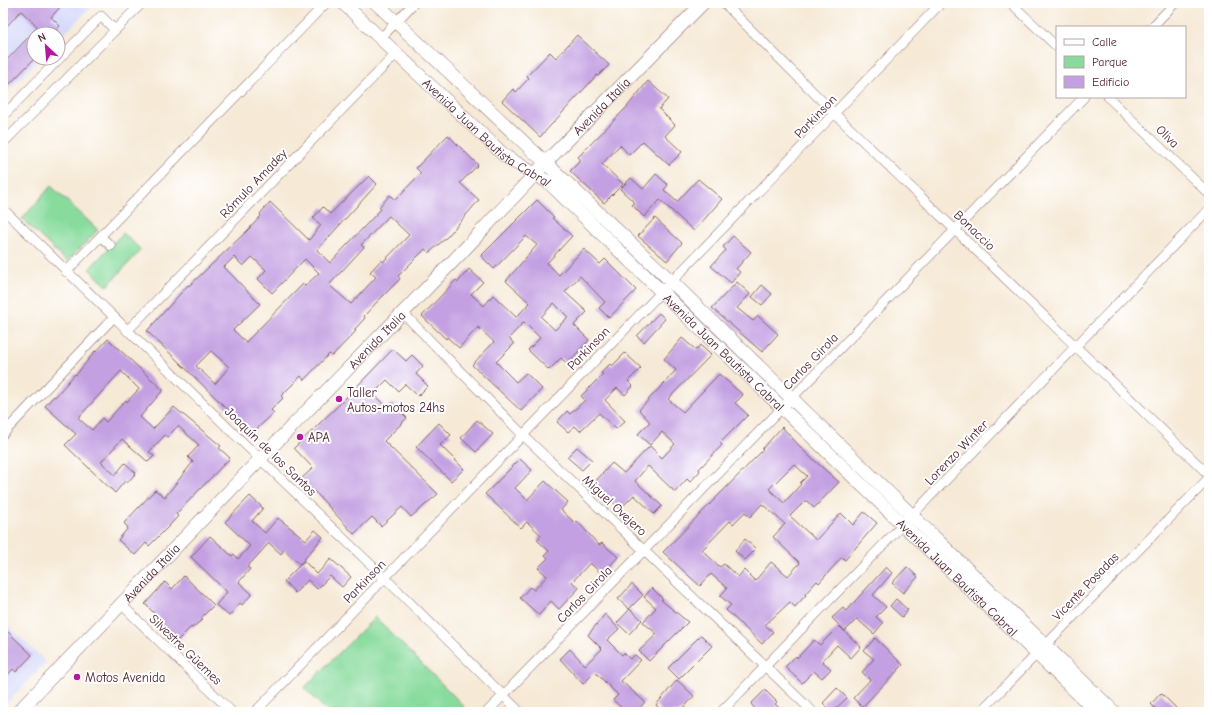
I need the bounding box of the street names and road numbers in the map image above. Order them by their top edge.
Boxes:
street label: Avenida Italia [570,74,633,138]
street label: Avenida Juan Bautista Cabral [420,75,554,189]
street label: Parkinson [791,92,840,141]
street label: Oliva [1153,122,1182,151]
street label: Rómulo Amadey [217,146,290,221]
street label: Bonaccio [951,207,998,254]
street label: Avenida Juan Bautista Cabral [660,291,787,414]
street label: Avenida Italia [345,308,408,372]
street label: Parkinson [564,324,613,373]
street label: Carlos Girola [780,330,841,393]
street label: Joaquín de los Santos [222,404,319,499]
street label: Lorenzo Winter [922,416,992,488]
street label: Miguel Ovejero [579,472,650,539]
street label: Avenida Juan Bautista Cabral [893,516,1021,639]
street label: Avenida Italia [120,541,183,605]
street label: Vicente Posadas [1049,549,1122,623]
street label: Parkinson [340,557,389,606]
street label: Carlos Girola [554,563,615,626]
street label: Silvestre Güemes [146,611,225,688]

